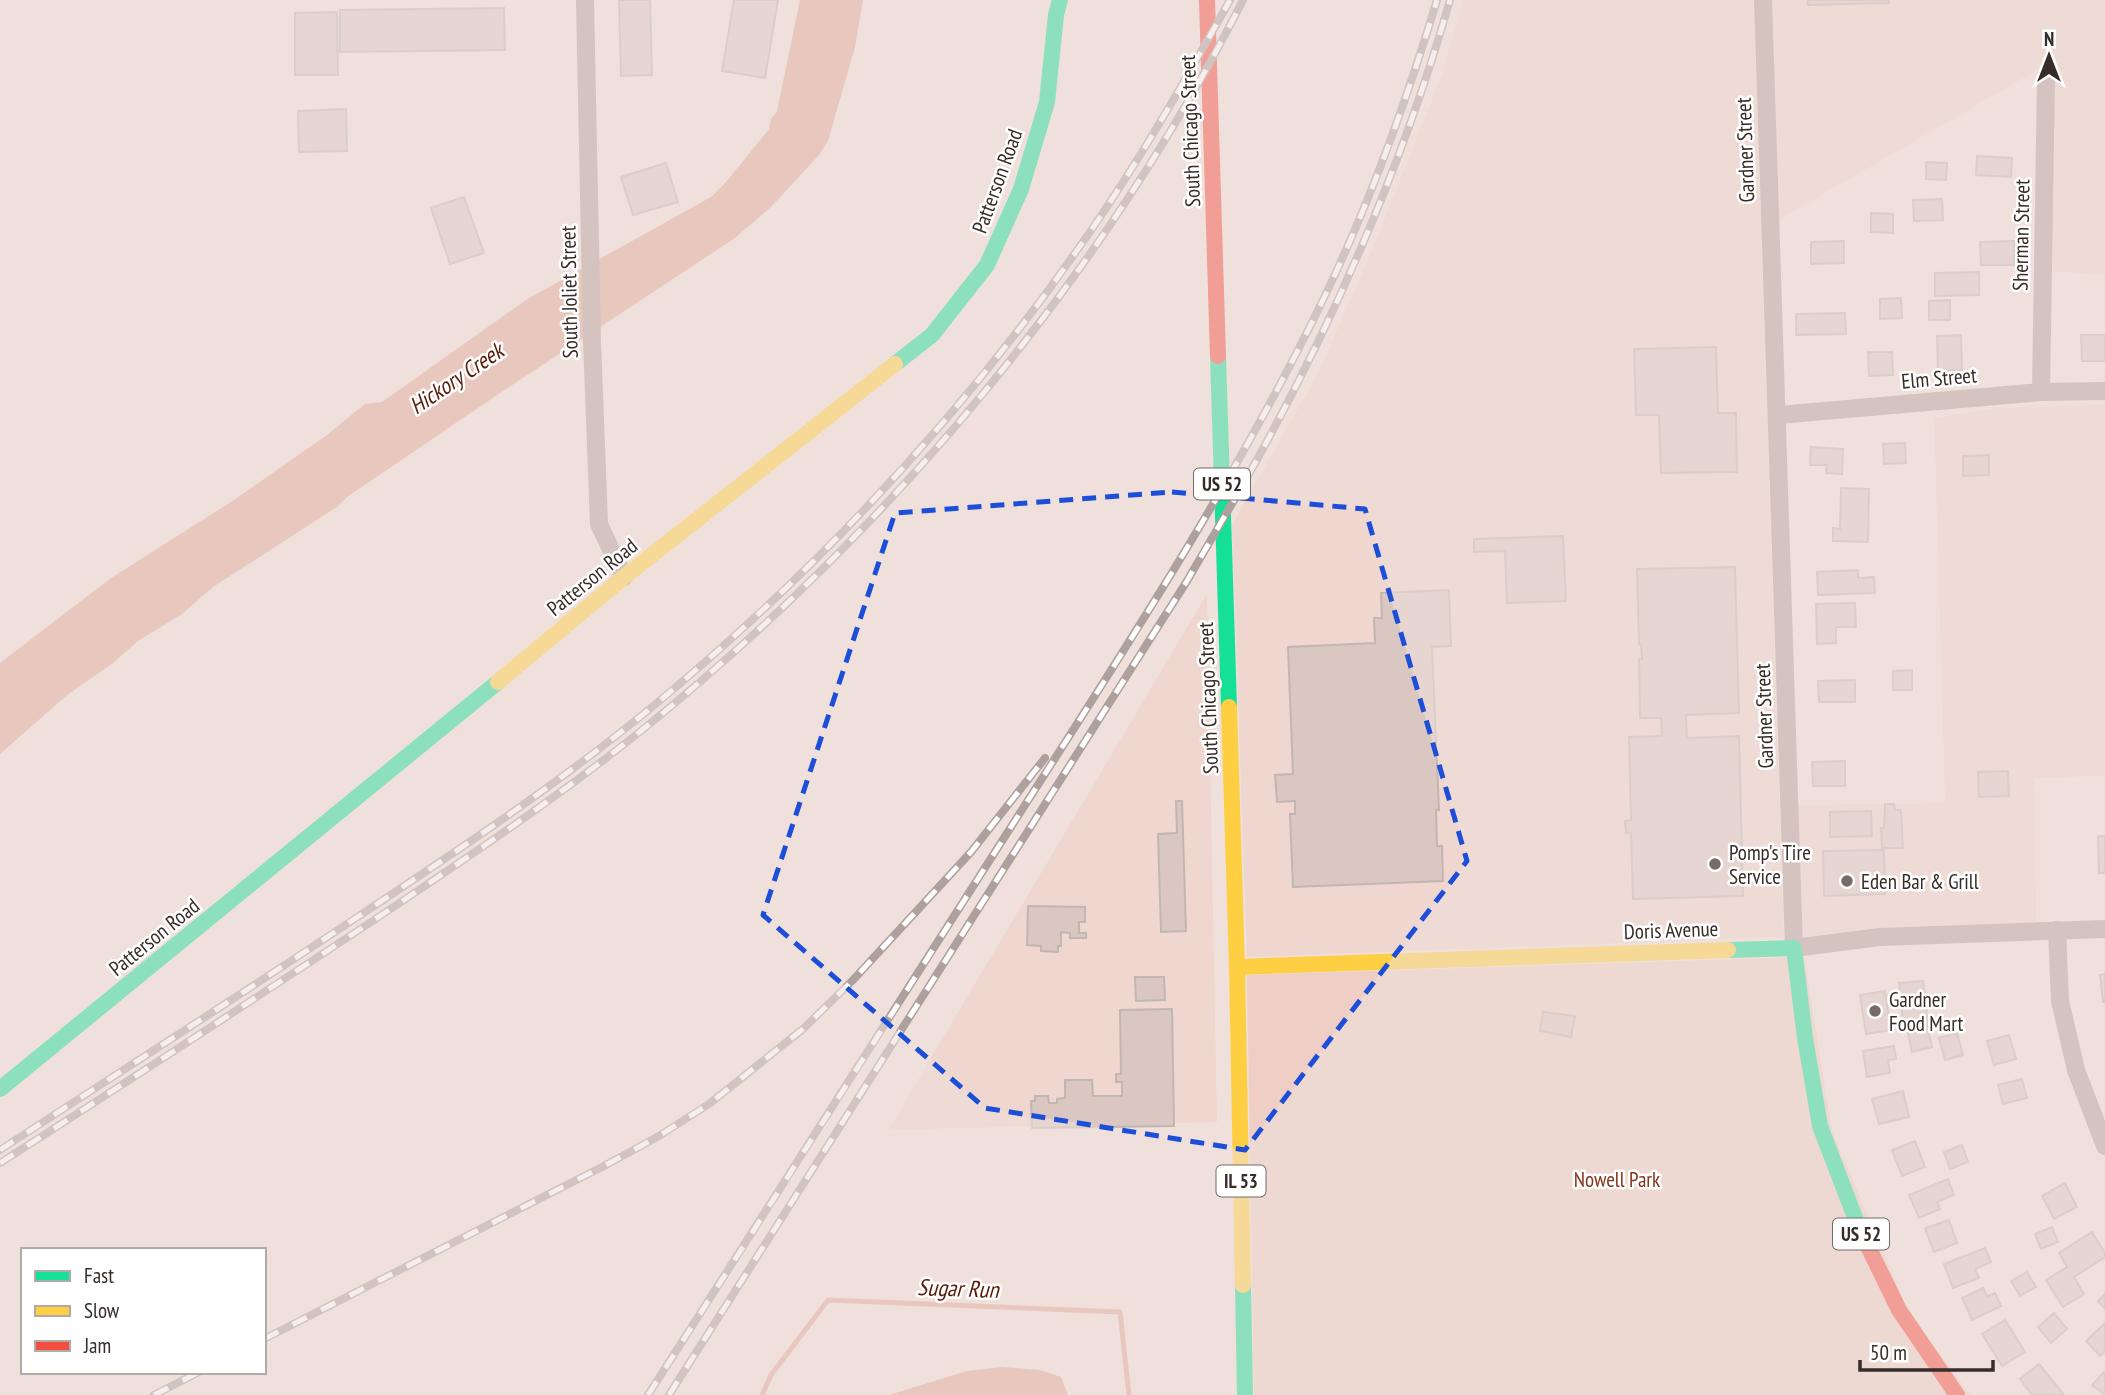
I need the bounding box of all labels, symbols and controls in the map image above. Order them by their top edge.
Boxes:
north arrow [2014,21,2084,91]
text: N [2044,27,2054,51]
street label: South Chicago Street [1174,54,1206,207]
street label: Gardner Street [1730,97,1760,203]
street label: Patterson Road [966,125,1028,237]
street label: Sherman Street [2007,179,2035,291]
street label: South Joliet Street [554,225,584,359]
water label: Hickory Creek [403,334,511,420]
street label: Elm Street [1900,361,1978,395]
road number: US 52 [1194,468,1250,499]
street label: Patterson Road [541,532,643,622]
street label: South Chicago Street [1192,621,1224,774]
street label: Gardner Street [1749,663,1779,769]
place label: Pomp's Tire Service [1729,839,1811,890]
marker: Pomp's Tire Service [1707,856,1723,872]
place label: Eden Bar & Grill [1861,868,1979,895]
marker: Eden Bar & Grill [1839,873,1855,889]
street label: Patterson Road [103,892,205,982]
street label: Doris Avenue [1623,915,1719,945]
place label: Gardner Food Mart [1889,986,1963,1037]
marker: Gardner Food Mart [1867,1003,1883,1019]
road number: IL 53 [1216,1166,1266,1196]
park label: Nowell Park [1574,1166,1660,1193]
road number: US 52 [1833,1218,1889,1250]
legend [21,1248,266,1374]
text: Fast [84,1262,114,1289]
water label: Sugar Run [917,1272,1001,1304]
text: Slow [84,1297,120,1324]
scale bar [1860,1328,1993,1372]
text: Jam [83,1332,111,1359]
text: 50 m [1870,1339,1907,1366]

